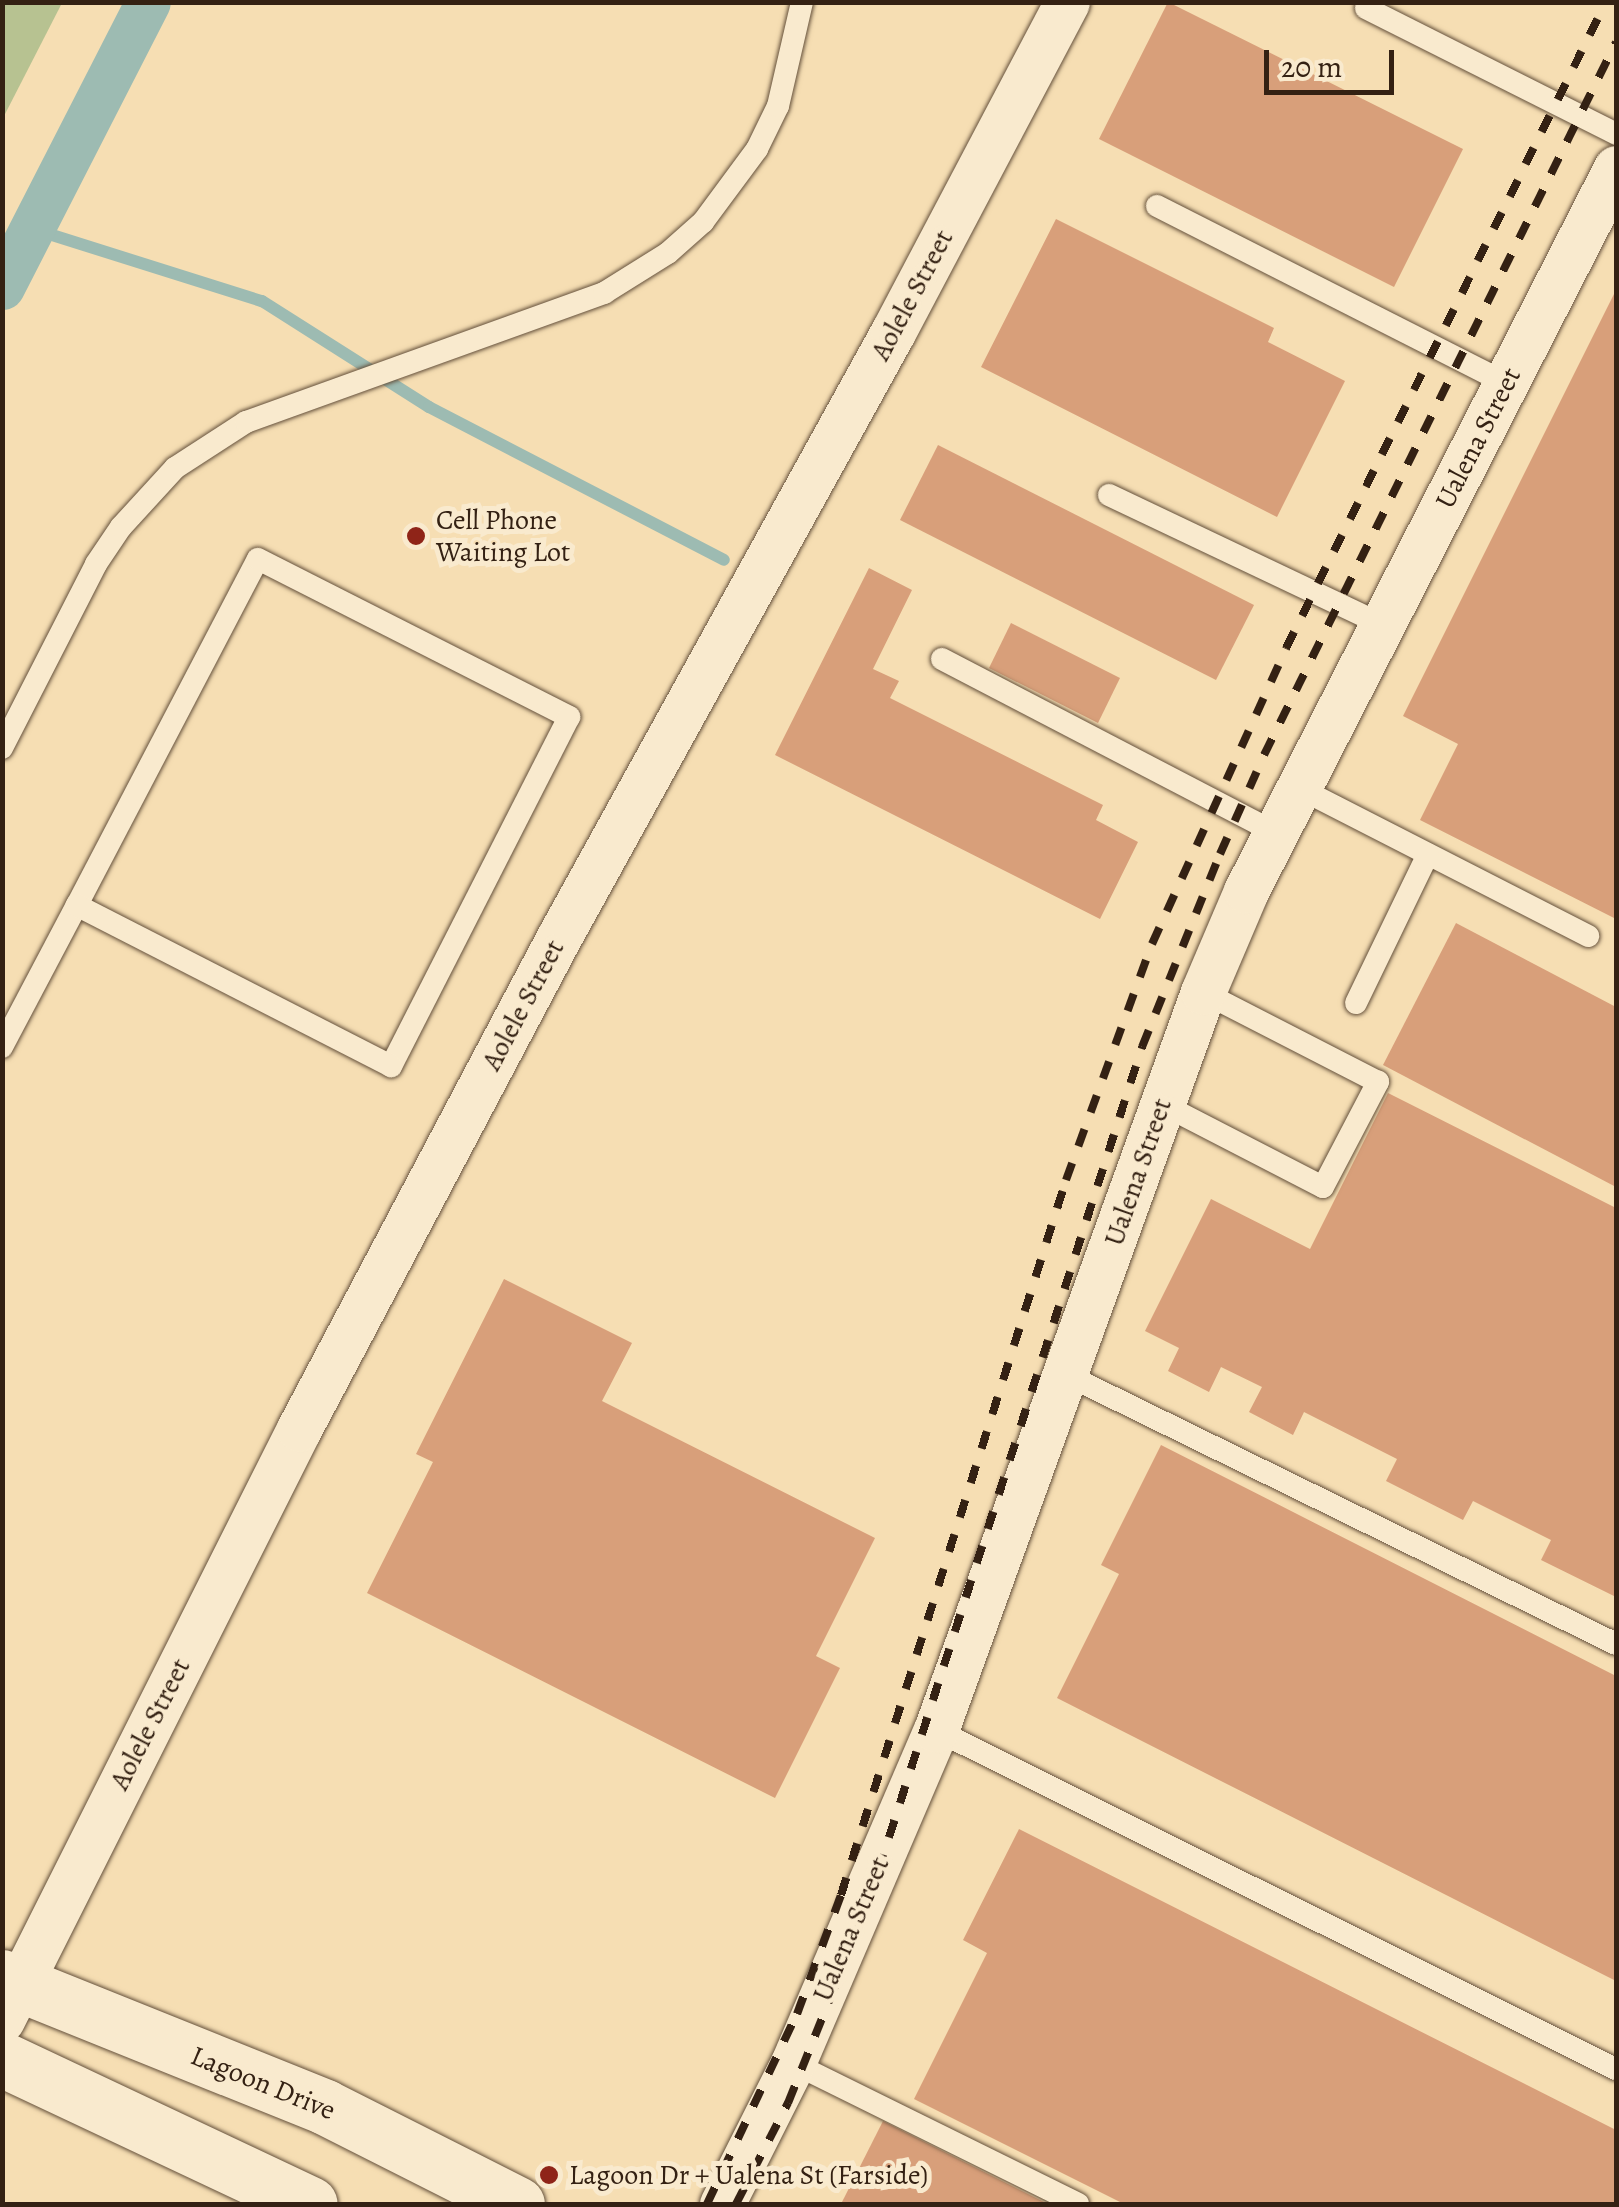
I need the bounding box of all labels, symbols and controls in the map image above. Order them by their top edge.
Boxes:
scale bar [1269,30,1399,92]
text: 20 m [1281,47,1342,87]
street label: Aolele Street [864,224,960,366]
street label: Ualena Street [1428,362,1528,514]
place label: Cell Phone Waiting Lot [436,503,570,569]
marker: Cell Phone Waiting Lot [405,525,427,547]
street label: Aolele Street [475,934,571,1076]
street label: Ualena Street [1097,1094,1179,1250]
street label: Aolele Street [103,1653,197,1795]
street label: Ualena Street [806,1852,896,2006]
street label: Lagoon Drive [186,2039,340,2127]
place label: Lagoon Dr + Ualena St (Farside) [569,2158,928,2192]
marker: Lagoon Dr + Ualena St (Farside) [538,2164,560,2186]

